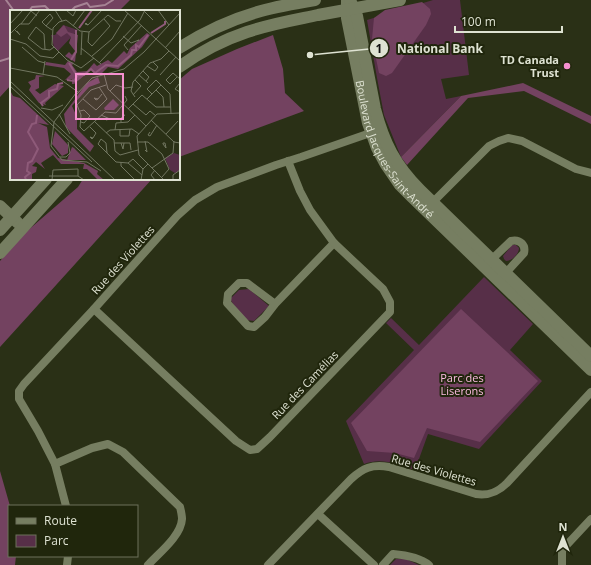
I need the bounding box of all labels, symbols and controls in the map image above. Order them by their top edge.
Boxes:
scale bar [455,8,562,34]
inset map [10,10,180,180]
text: 100 m [461,13,496,30]
callout: National Bank [369,36,491,60]
text: 1 [376,40,382,57]
text: National Bank [397,40,483,57]
place label: TD Canada Trust [500,52,559,80]
marker: TD Canada Trust [562,61,572,71]
street label: Boulevard Jacques-Saint-André [353,79,438,221]
street label: Rue des Violettes [88,222,158,297]
street label: Rue des Camélias [268,347,341,422]
park label: Parc des Liserons [440,370,484,398]
street label: Rue des Violettes [390,450,478,489]
legend [8,505,138,557]
text: Route [44,512,77,529]
north arrow [543,517,583,557]
text: N [559,519,567,534]
text: Parc [44,532,69,549]

